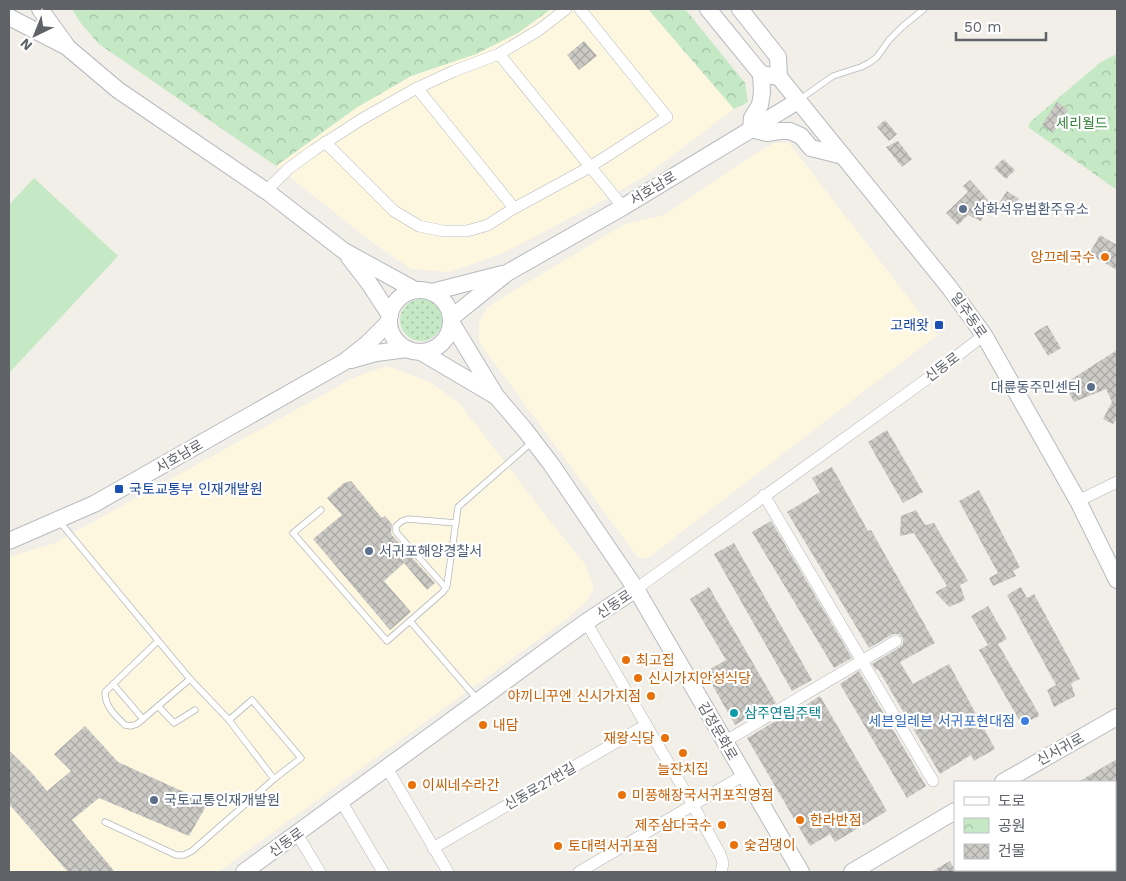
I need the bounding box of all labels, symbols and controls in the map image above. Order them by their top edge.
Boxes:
north arrow [10,10,60,60]
scale bar [956,10,1046,42]
text: 50 m [964,18,1001,36]
text: N [17,35,35,54]
park label: 세리월드 [1056,115,1108,131]
street label: 서호남로 [627,168,679,208]
place label: 삼화석유법환주유소 [973,201,1089,217]
marker: 삼화석유법환주유소 [957,203,969,215]
place label: 앙끄레국수 [1031,249,1095,265]
marker: 앙끄레국수 [1099,251,1111,263]
street label: 일주동로 [948,289,990,341]
place label: 고래왓 [890,317,929,333]
marker: 고래왓 [933,319,945,331]
street label: 신동로 [922,349,962,385]
place label: 대륜동주민센터 [991,379,1081,395]
marker: 대륜동주민센터 [1085,381,1097,393]
street label: 서호남로 [153,436,205,476]
place label: 국토교통부 인재개발원 [129,481,263,497]
marker: 국토교통부 인재개발원 [113,483,125,495]
place label: 서귀포해양경찰서 [379,543,482,559]
marker: 서귀포해양경찰서 [363,545,375,557]
street label: 신동로 [594,586,635,621]
place label: 최고집 [636,652,675,668]
marker: 최고집 [620,654,632,666]
place label: 신시가지안성식당 [648,670,751,686]
marker: 신시가지안성식당 [632,672,644,684]
place label: 야끼니꾸엔 신시가지점 [507,688,641,704]
marker: 야끼니꾸엔 신시가지점 [645,690,657,702]
street label: 김정문화로 [695,699,741,763]
place label: 삼주연립주택 [744,705,821,721]
marker: 삼주연립주택 [728,707,740,719]
place label: 세븐일레븐 서귀포현대점 [869,713,1015,729]
marker: 세븐일레븐 서귀포현대점 [1019,715,1031,727]
place label: 내담 [493,717,519,733]
marker: 내담 [477,719,489,731]
street label: 신서귀로 [1034,729,1087,768]
place label: 재왕식당 [603,730,655,746]
marker: 재왕식당 [659,732,671,744]
marker: 늘잔치집 [677,747,689,759]
street label: 신동로27번길 [501,759,579,813]
place label: 늘잔치집 [657,761,709,777]
place label: 이씨네수라간 [422,777,499,793]
marker: 이씨네수라간 [406,779,418,791]
legend [954,781,1116,871]
place label: 미풍해장국서귀포직영점 [632,787,774,803]
marker: 미풍해장국서귀포직영점 [616,789,628,801]
place label: 국토교통인재개발원 [164,792,280,808]
text: 도로 [998,792,1026,810]
marker: 국토교통인재개발원 [148,794,160,806]
place label: 한라반점 [810,812,862,828]
marker: 한라반점 [794,814,806,826]
place label: 제주삼다국수 [635,817,712,833]
text: 공원 [998,817,1026,835]
marker: 제주삼다국수 [716,819,728,831]
street label: 신동로 [266,824,306,860]
place label: 숯검댕이 [744,837,796,853]
place label: 토대력서귀포점 [568,838,658,854]
marker: 숯검댕이 [728,839,740,851]
marker: 토대력서귀포점 [552,840,564,852]
text: 건물 [998,842,1026,860]

